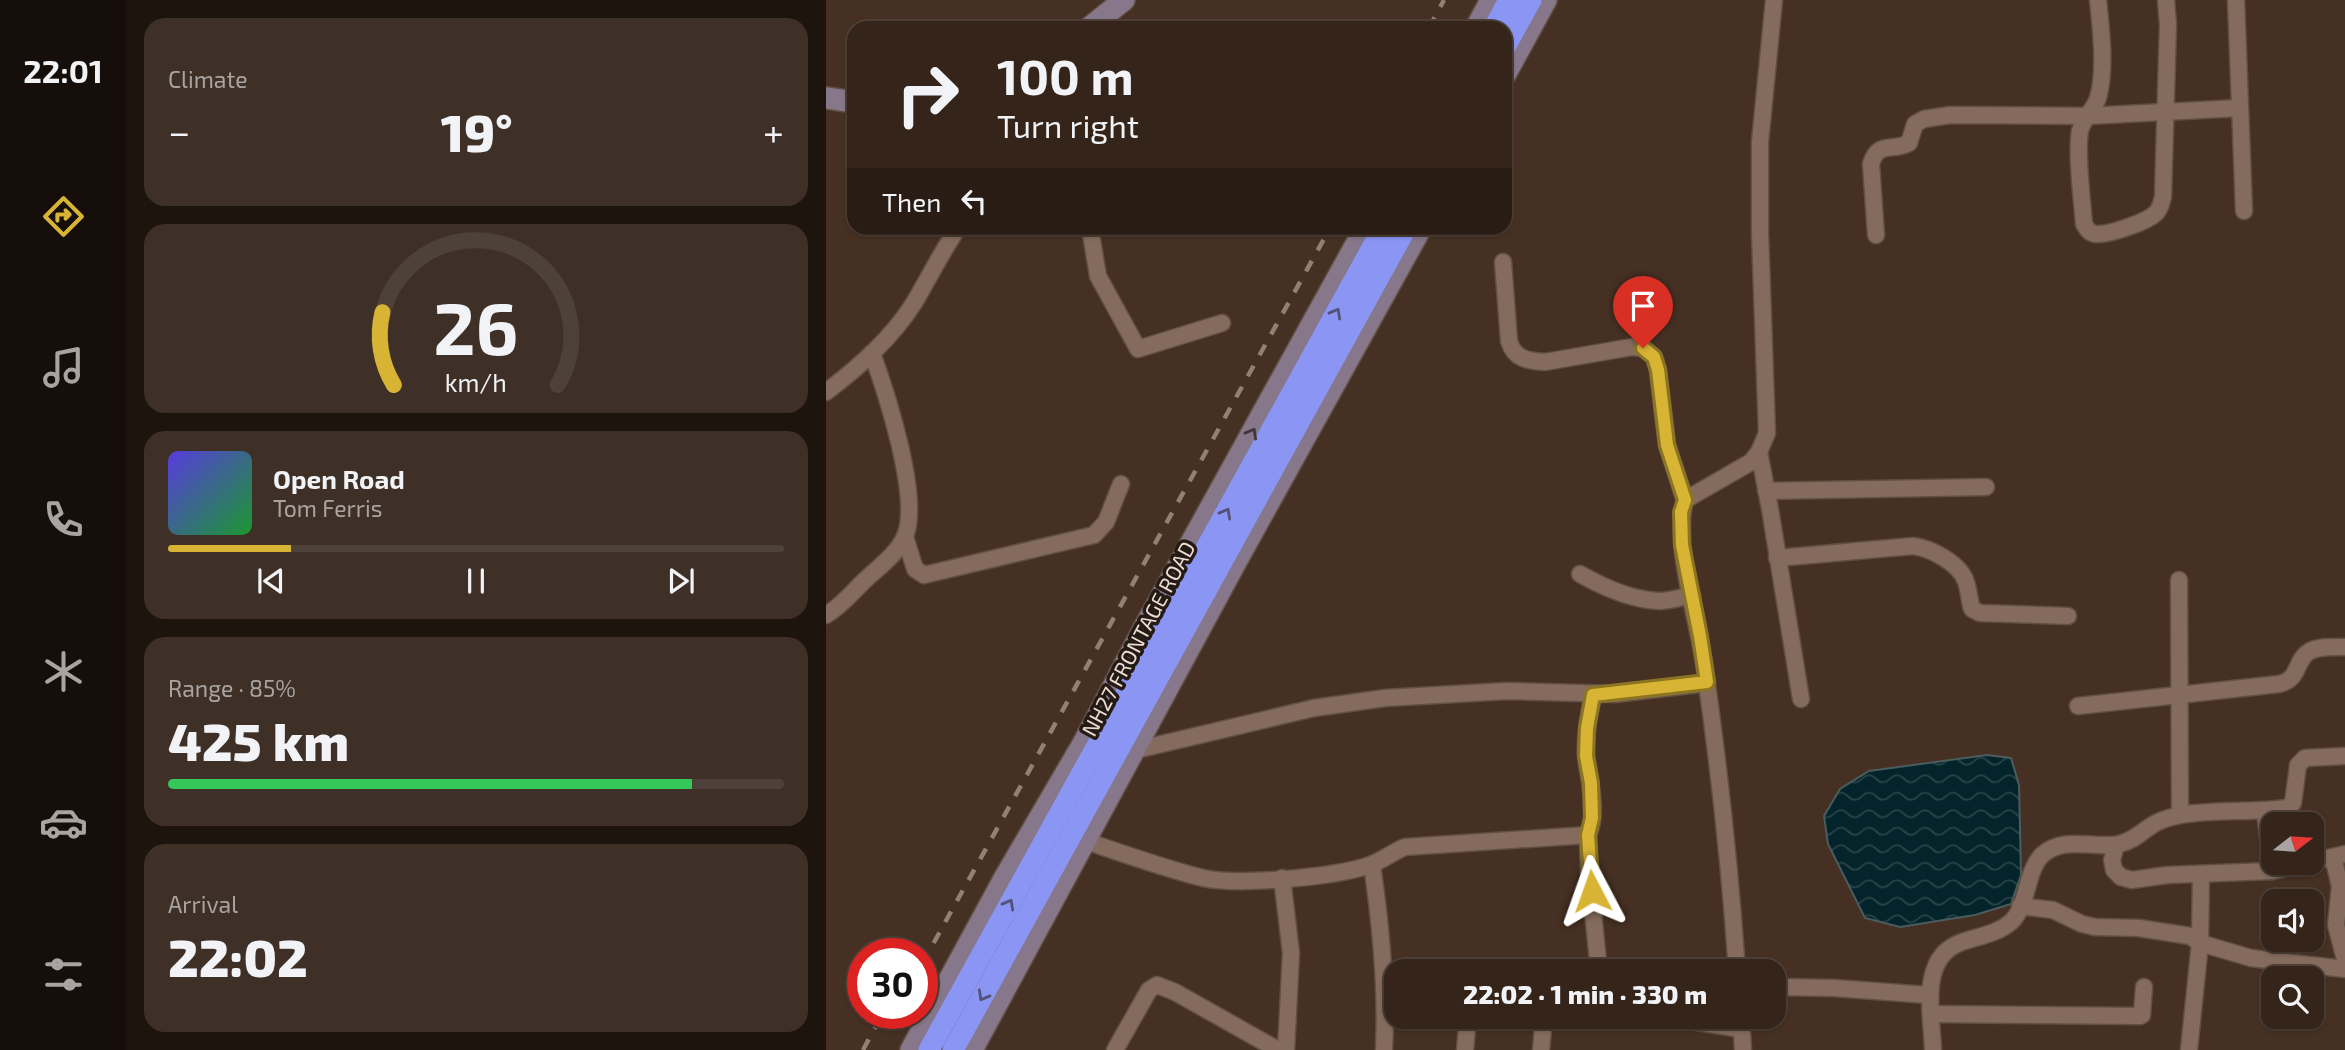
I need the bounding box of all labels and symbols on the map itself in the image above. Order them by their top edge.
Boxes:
pin [1613,276,1673,348]
one-way arrow [1328,308,1341,321]
one-way arrow [1244,427,1257,440]
one-way arrow [1218,507,1231,520]
street label: NH27 FRONTAGE ROAD [1076,537,1200,740]
north arrow [2261,812,2324,875]
position arrow [1555,854,1629,928]
one-way arrow [1001,899,1014,912]
speed limit sign: 30 [847,938,938,1029]
one-way arrow [978,988,991,1001]

